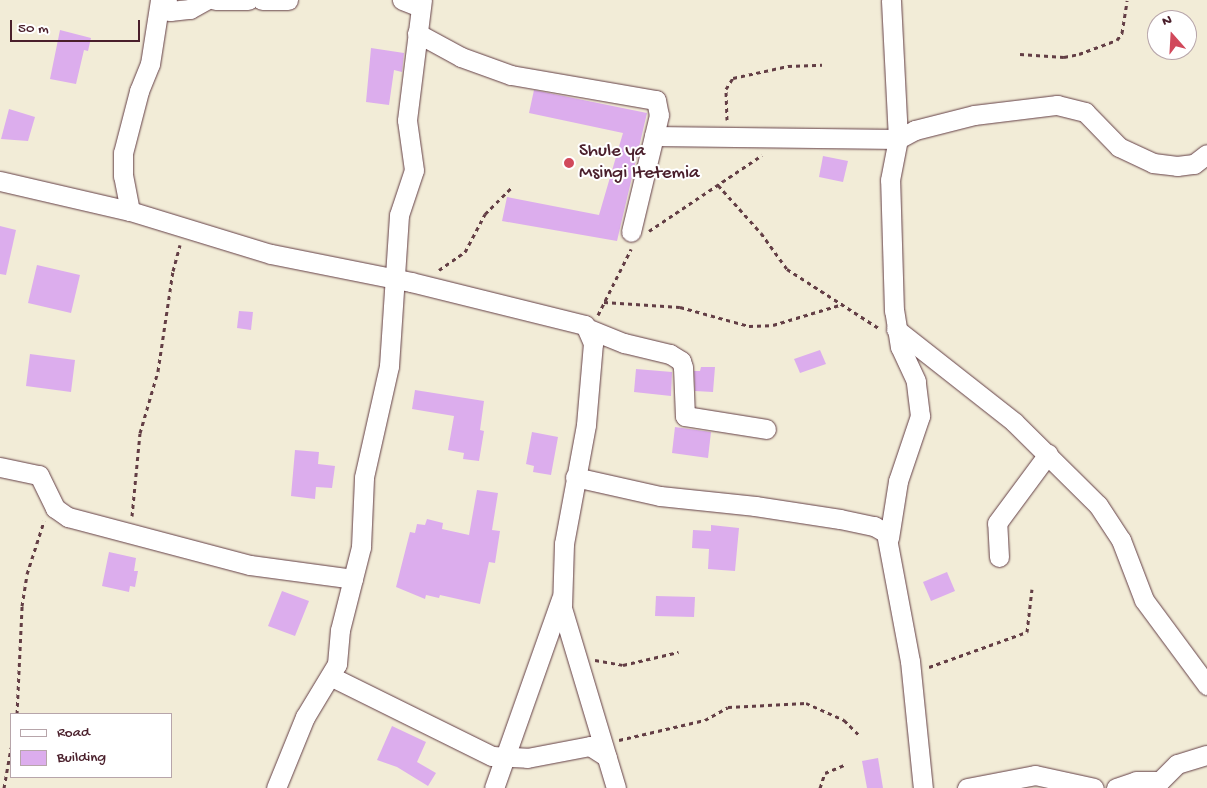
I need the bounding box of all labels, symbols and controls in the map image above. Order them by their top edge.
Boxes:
scale bar [12,10,142,42]
north arrow [1147,10,1197,60]
text: N [1160,12,1174,31]
text: 50 m [18,20,49,38]
place label: Shule ya Msingi Itetemia [579,141,700,185]
marker: Shule ya Msingi Itetemia [563,157,575,169]
legend [10,713,172,778]
text: Road [57,724,90,742]
text: Building [57,749,106,767]

